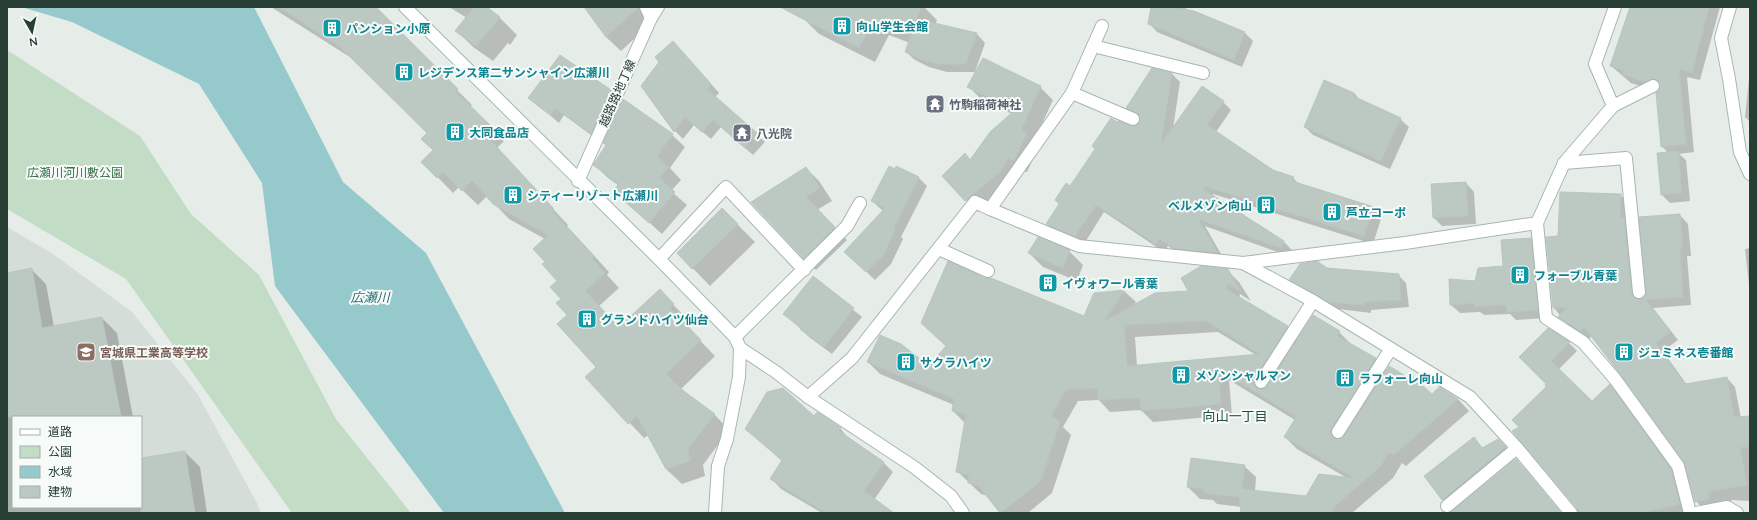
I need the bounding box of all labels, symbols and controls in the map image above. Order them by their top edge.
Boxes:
north arrow [12,12,52,52]
building icon: 向山学生会館 [831,15,853,37]
building icon: パンション小原 [321,17,343,39]
place label: 向山学生会館 [856,19,928,34]
place label: パンション小原 [346,21,431,36]
text: N [28,35,39,49]
street label: 越路路地丁線 [596,57,638,129]
building icon: レジデンス第二サンシャイン広瀬川 [393,61,415,83]
place label: レジデンス第二サンシャイン広瀬川 [418,65,610,80]
temple icon: 竹駒稲荷神社 [924,93,946,115]
place label: 竹駒稲荷神社 [949,97,1021,112]
building icon: 大同食品店 [444,121,466,143]
temple icon: 八光院 [731,122,753,144]
place label: 大同食品店 [469,125,529,140]
place label: 八光院 [756,126,792,141]
park label: 広瀬川河川敷公園 [27,165,123,180]
building icon: シティーリゾート広瀬川 [502,184,524,206]
place label: シティーリゾート広瀬川 [527,188,658,203]
building icon: ベルメゾン向山 [1255,194,1277,216]
place label: ベルメゾン向山 [1168,198,1252,213]
building icon: 芦立コーポ [1321,201,1343,223]
place label: 芦立コーポ [1346,205,1406,220]
building icon: フォーブル青葉 [1509,264,1531,286]
place label: フォーブル青葉 [1534,268,1617,283]
building icon: イヴォワール青葉 [1037,272,1059,294]
place label: イヴォワール青葉 [1062,276,1158,291]
water label: 広瀬川 [350,289,391,305]
building icon: グランドハイツ仙台 [576,308,598,330]
place label: グランドハイツ仙台 [601,312,709,327]
school or university icon: 宮城県工業高等学校 [75,341,97,363]
building icon: ジュミネス壱番館 [1613,341,1635,363]
place label: 宮城県工業高等学校 [100,345,208,360]
place label: ジュミネス壱番館 [1638,345,1733,360]
building icon: サクラハイツ [895,351,917,373]
place label: サクラハイツ [920,355,992,370]
building icon: メゾンシャルマン [1170,364,1192,386]
building icon: ラフォーレ向山 [1334,367,1356,389]
place label: メゾンシャルマン [1195,368,1291,383]
place label: ラフォーレ向山 [1359,371,1443,386]
district label: 向山一丁目 [1202,408,1268,424]
legend [12,416,142,508]
text: 道路 [48,424,72,439]
text: 公園 [48,444,72,459]
text: 水域 [48,464,72,479]
text: 建物 [48,484,72,499]

